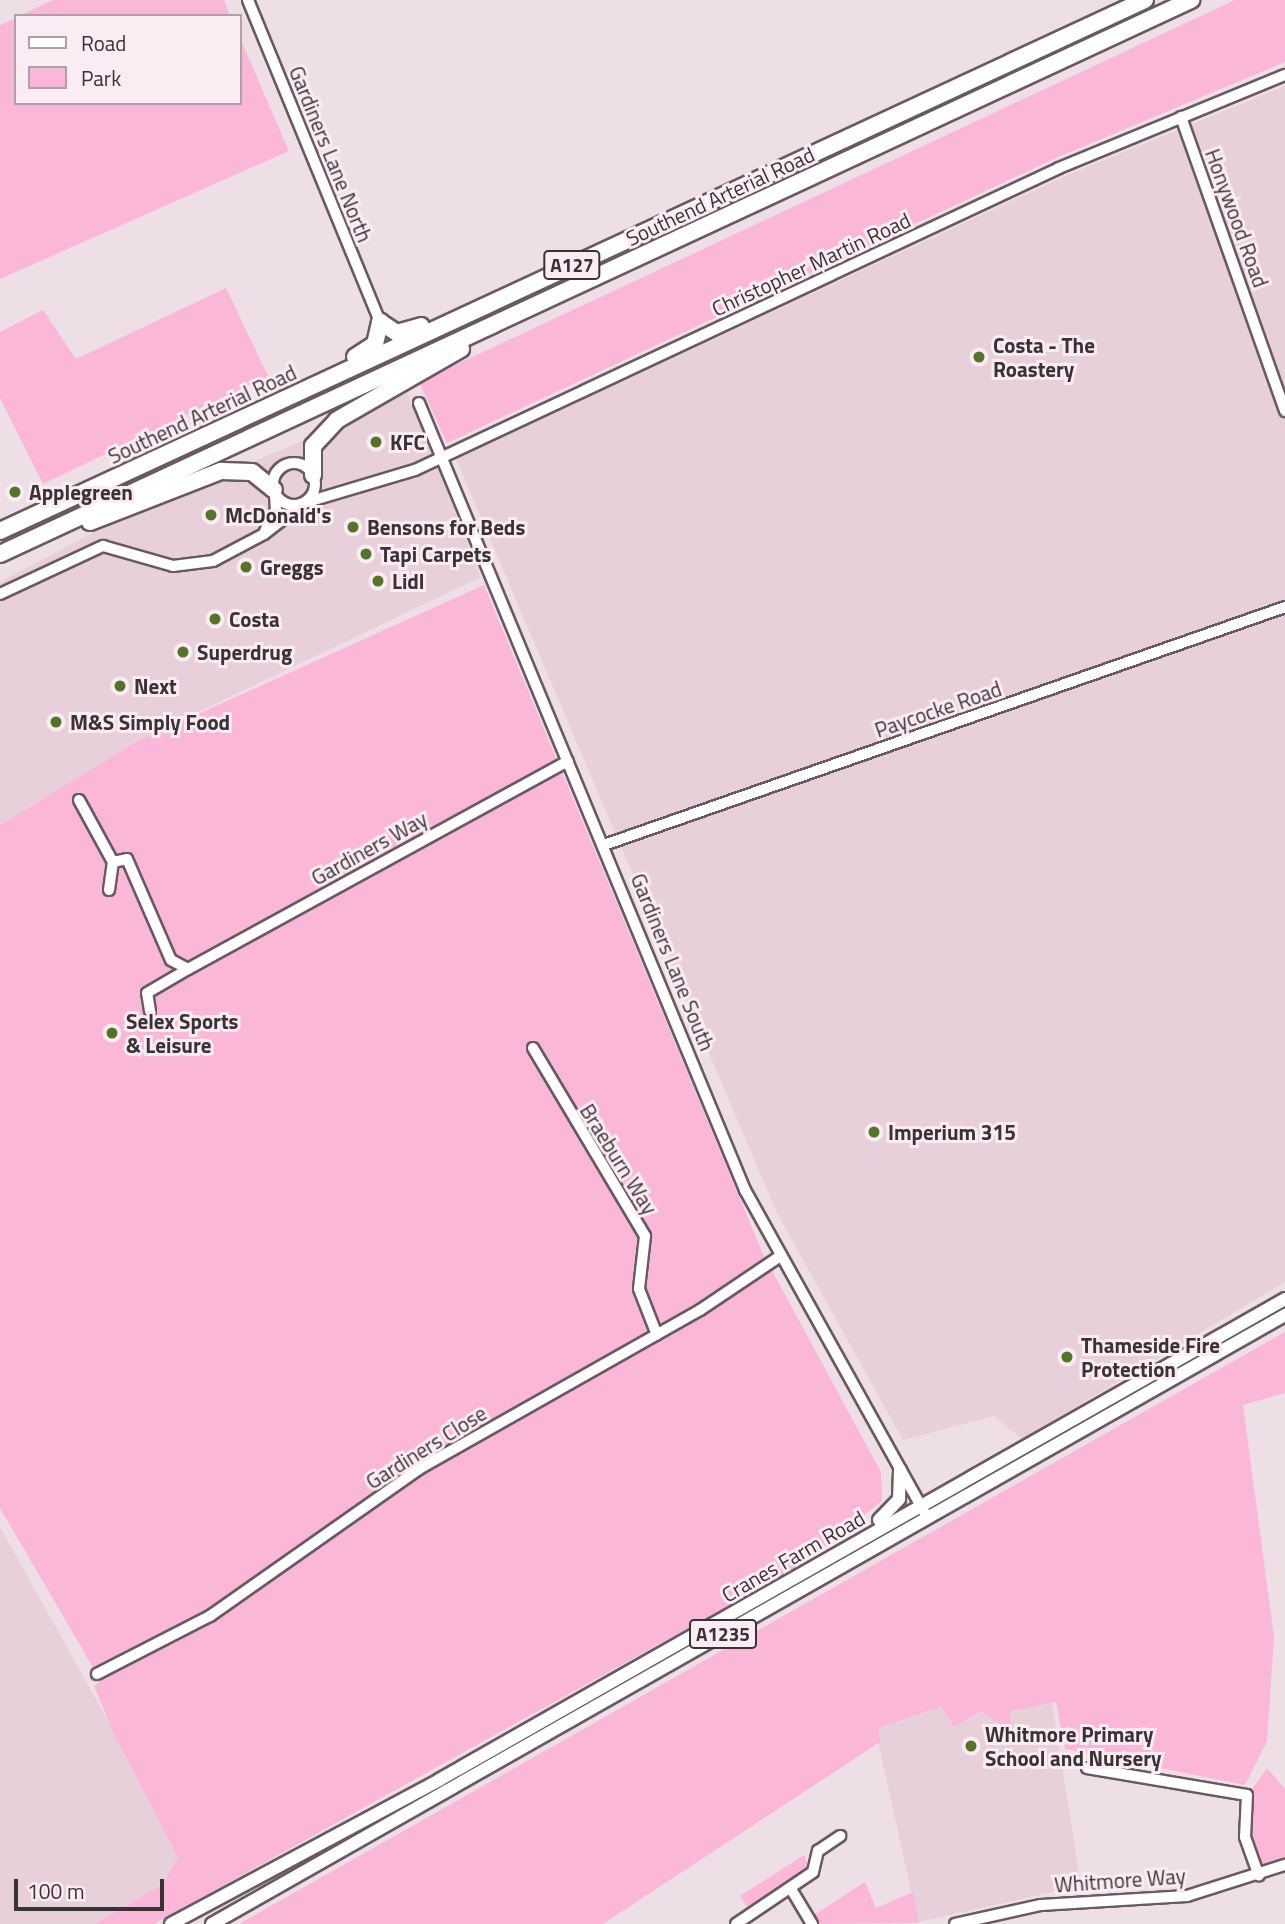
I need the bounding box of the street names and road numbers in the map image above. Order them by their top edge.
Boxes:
street label: Gardiners Lane North [284,62,378,246]
street label: Southend Arterial Road [622,141,818,251]
street label: Honywood Road [1200,145,1274,291]
street label: Christopher Martin Road [708,207,914,321]
road number: A127 [542,249,602,280]
street label: Southend Arterial Road [104,359,300,469]
street label: Paycocke Road [871,676,1005,742]
street label: Gardiners Way [307,806,431,890]
street label: Gardiners Lane South [626,870,720,1054]
street label: Braeburn Way [575,1099,663,1219]
street label: Gardiners Close [361,1400,491,1494]
street label: Cranes Farm Road [717,1505,869,1607]
road number: A1235 [688,1618,758,1650]
street label: Whitmore Way [1053,1863,1187,1897]

